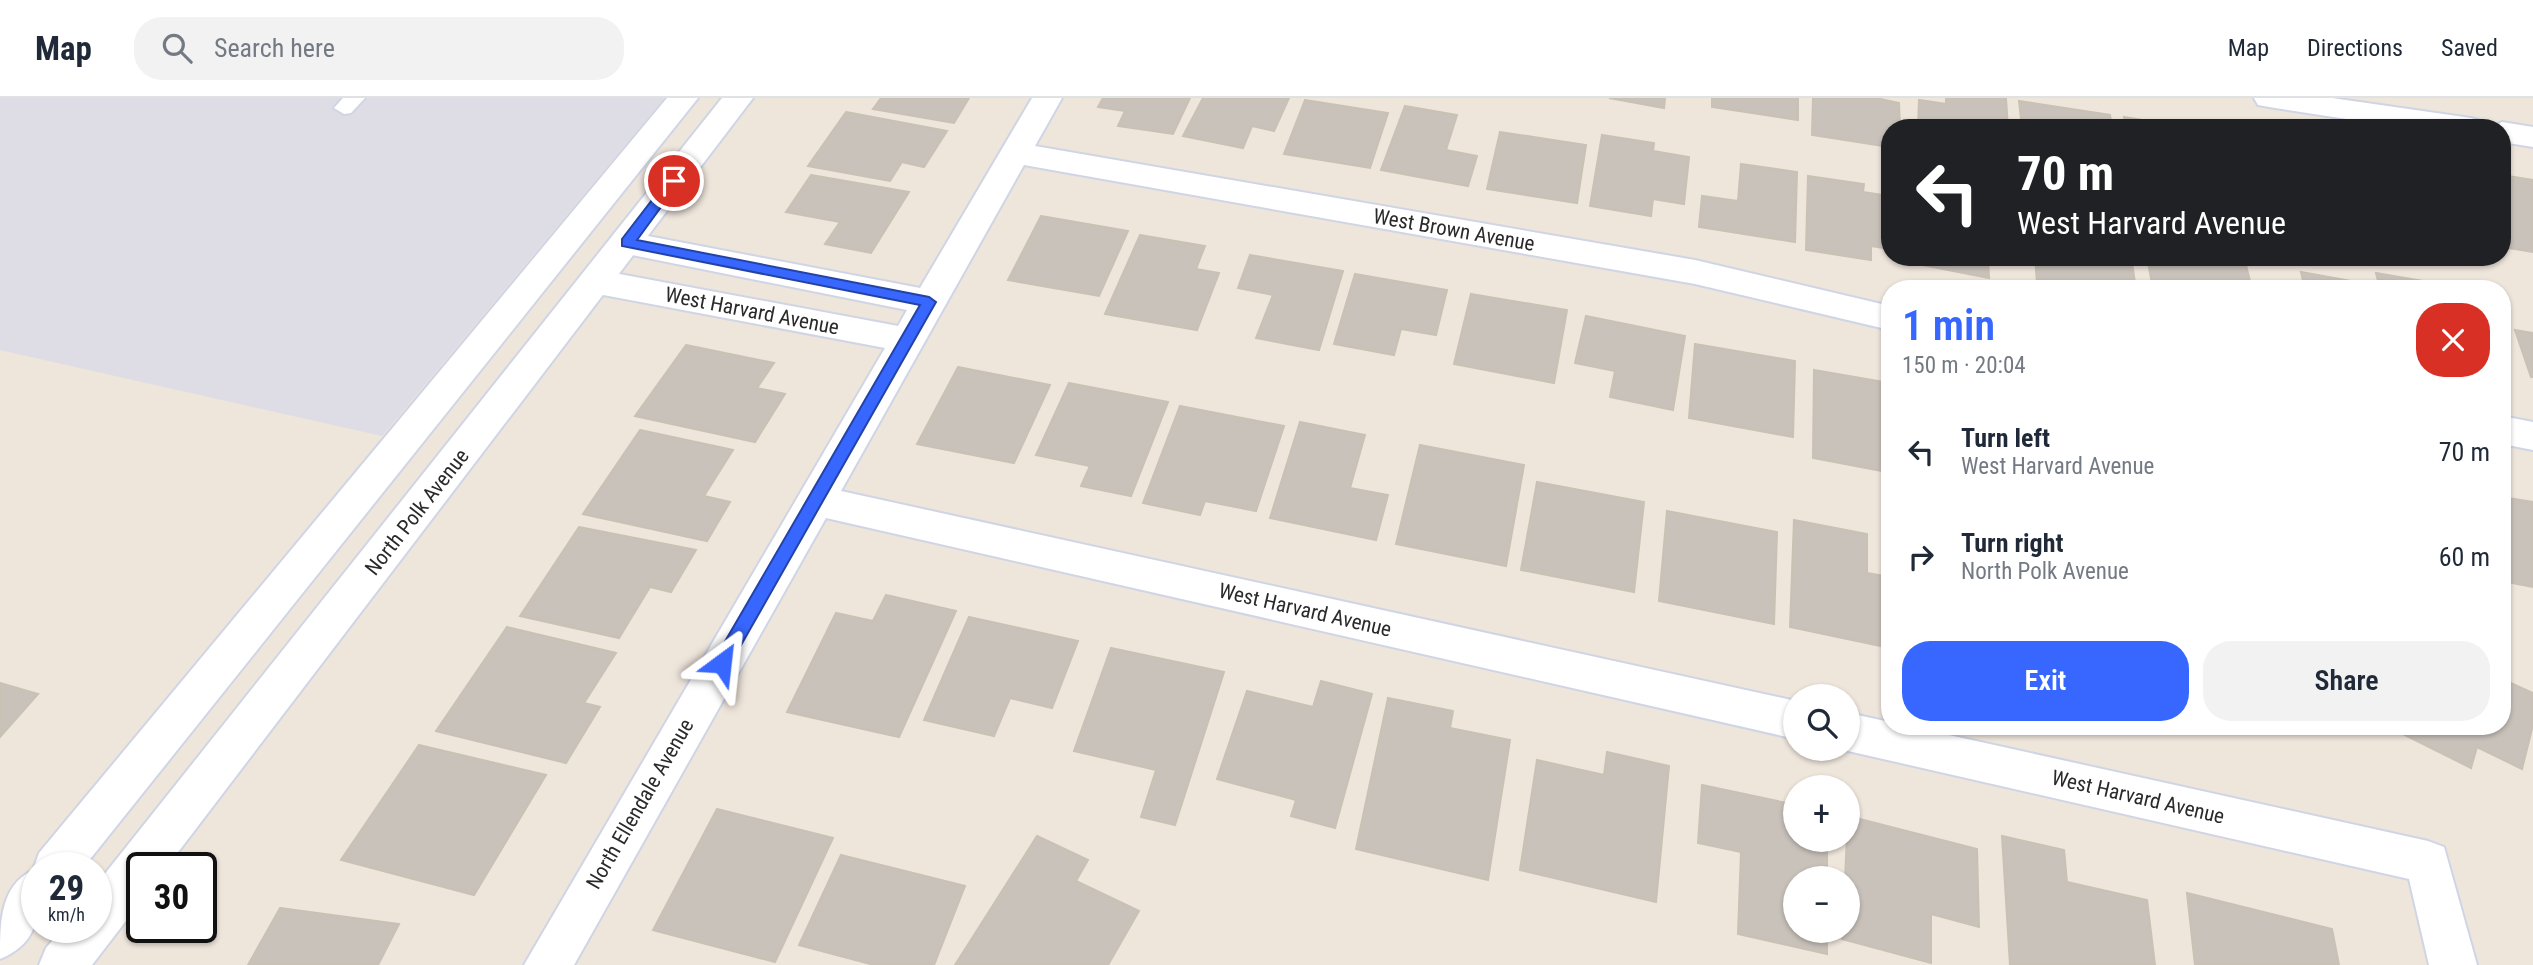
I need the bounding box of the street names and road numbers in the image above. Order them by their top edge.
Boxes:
street label: West Brown Avenue [1371,204,1537,256]
street label: West Harvard Avenue [663,282,841,340]
street label: North Polk Avenue [360,444,474,580]
street label: West Harvard Avenue [1216,578,1394,642]
street label: North Ellendale Avenue [582,715,699,893]
street label: West Harvard Avenue [2049,765,2227,829]

